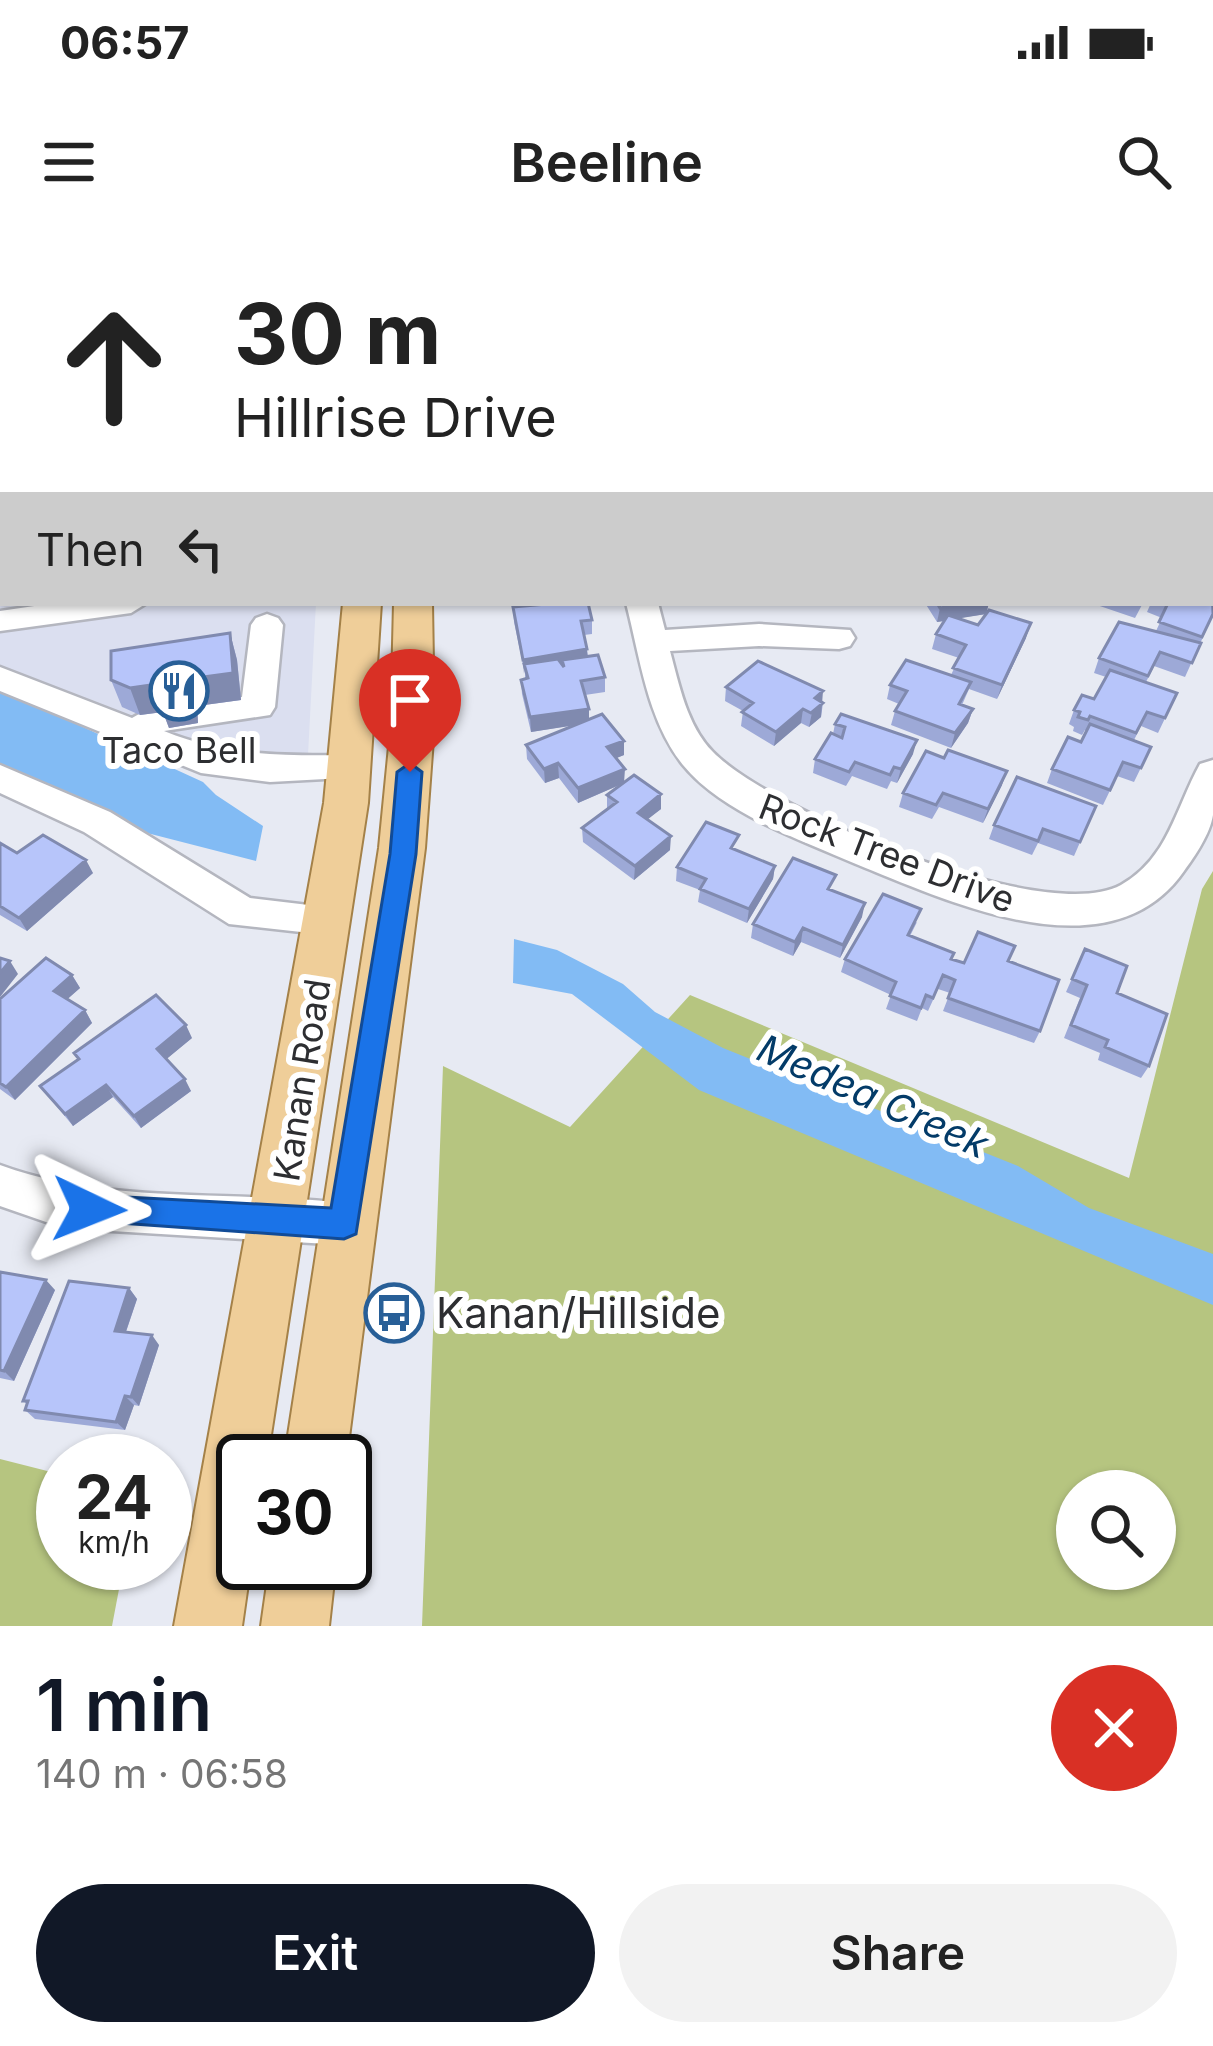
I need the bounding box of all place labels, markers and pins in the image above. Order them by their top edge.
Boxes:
pin [359,649,461,772]
restaurant icon: Taco Bell [148,660,210,722]
place label: Taco Bell [101,728,257,772]
bus stop icon: Kanan/Hillside [363,1282,425,1344]
place label: Kanan/Hillside [436,1287,720,1338]

